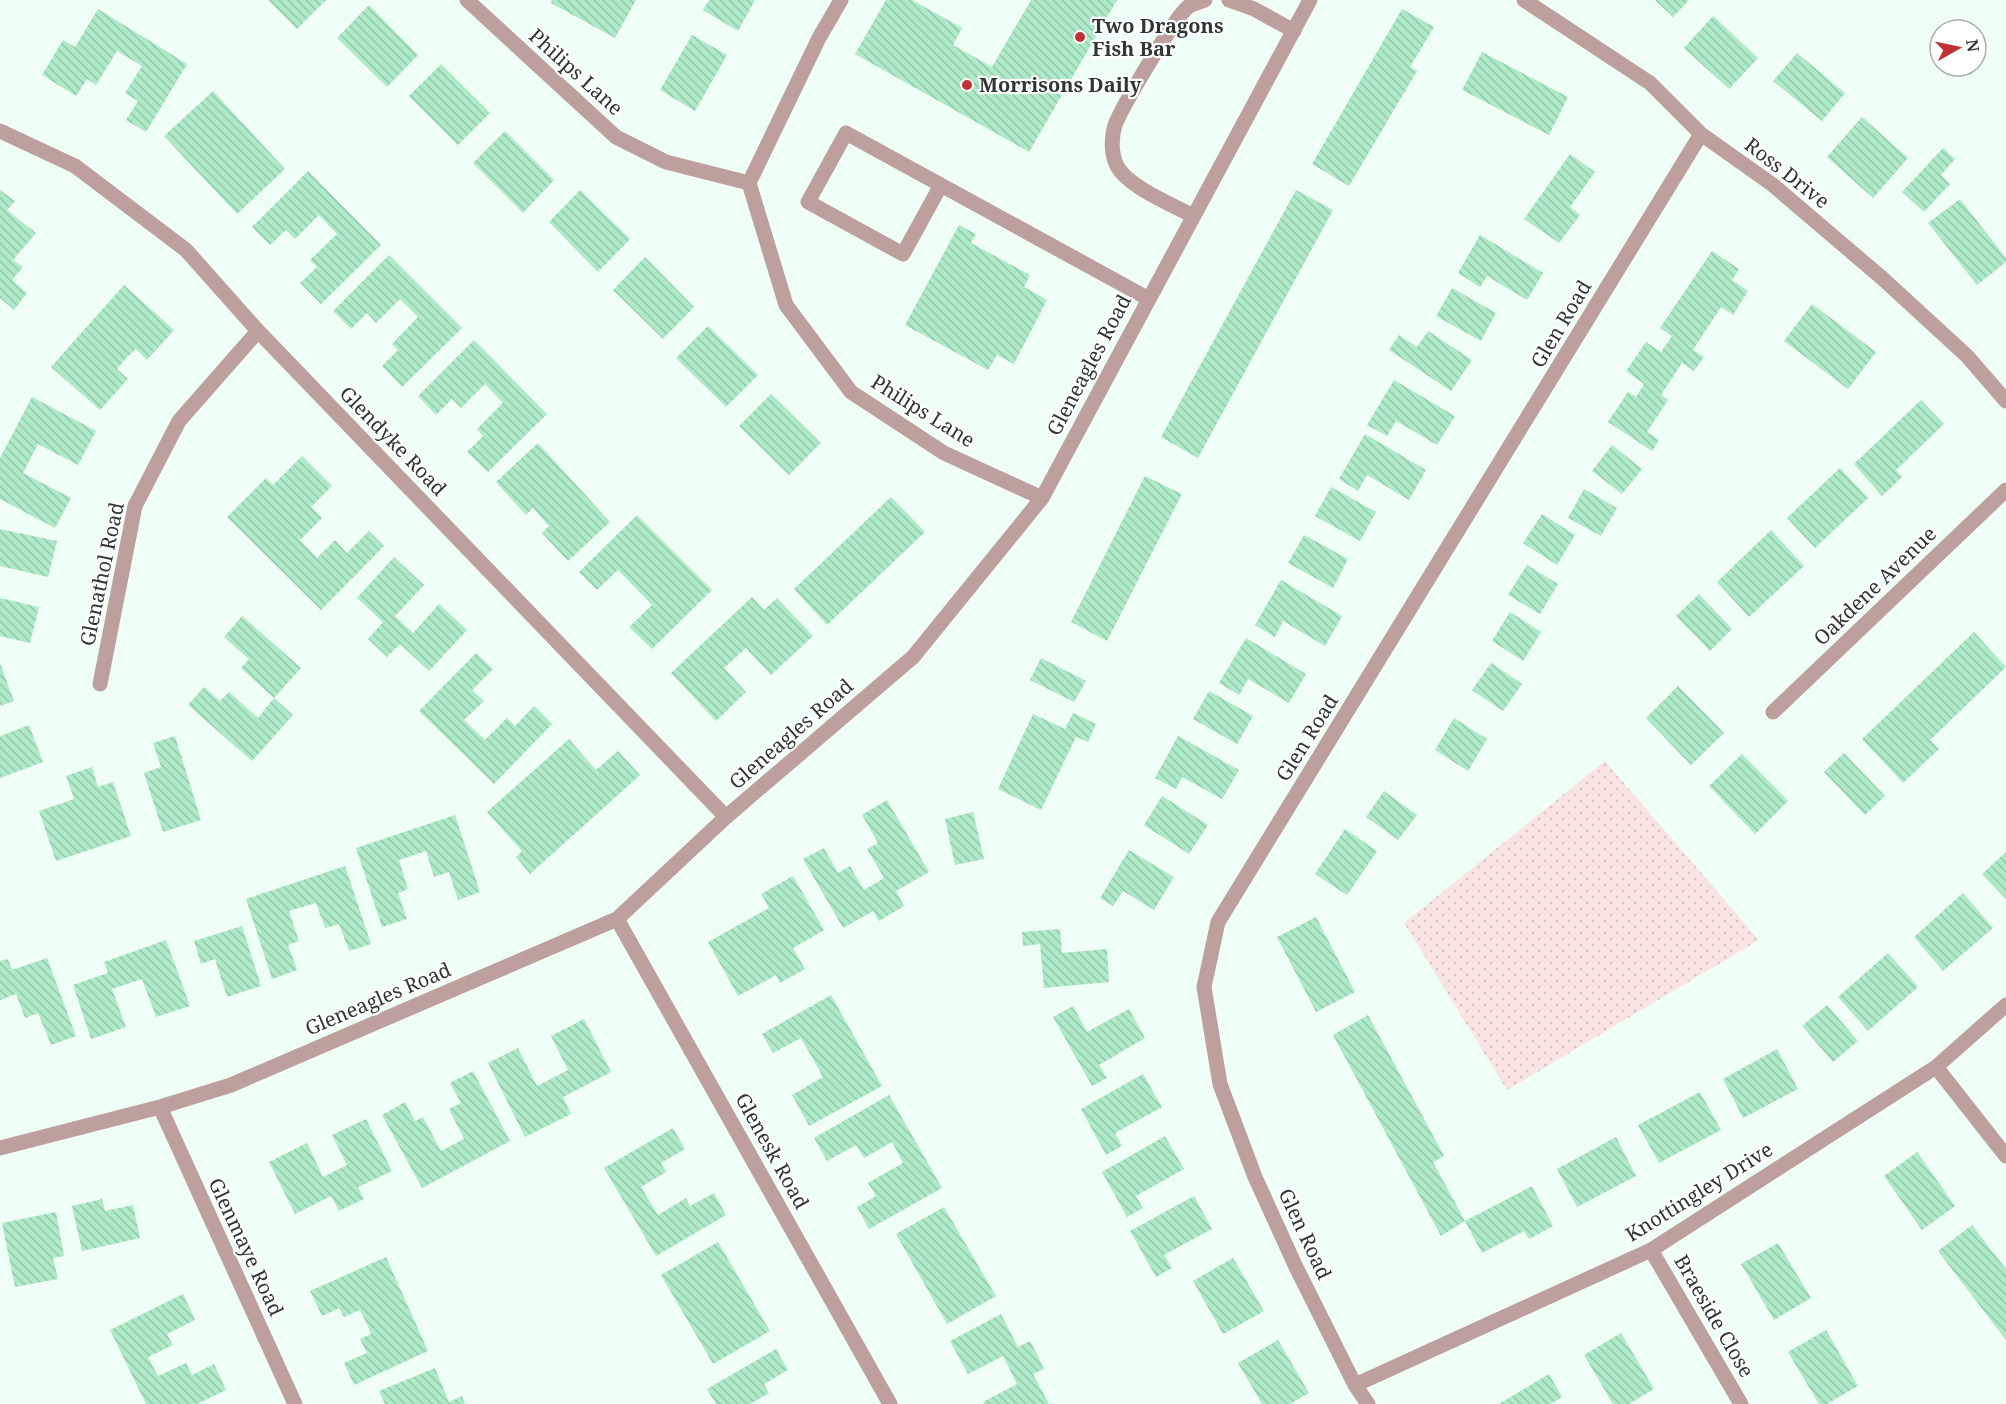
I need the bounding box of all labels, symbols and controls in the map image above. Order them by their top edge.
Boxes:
place label: Two Dragons Fish Bar [1092,12,1224,62]
north arrow [1928,18,1988,78]
street label: Philips Lane [524,22,629,121]
marker: Two Dragons Fish Bar [1073,30,1087,44]
text: N [1961,38,1985,54]
place label: Morrisons Daily [979,71,1142,98]
marker: Morrisons Daily [960,78,974,92]
street label: Ross Drive [1739,131,1835,214]
street label: Glen Road [1524,275,1597,372]
street label: Gleneagles Road [1040,290,1137,440]
street label: Philips Lane [866,368,980,453]
street label: Glendyke Road [334,380,453,501]
street label: Glenathol Road [73,500,130,648]
street label: Oakdene Avenue [1807,520,1942,651]
street label: Gleneagles Road [723,672,858,795]
street label: Glen Road [1269,689,1344,786]
street label: Gleneagles Road [301,956,455,1041]
street label: Glenesk Road [729,1088,815,1214]
street label: Knottingley Drive [1620,1135,1777,1248]
street label: Glenmaye Road [203,1173,290,1320]
street label: Glen Road [1273,1184,1338,1284]
street label: Braeside Close [1668,1250,1760,1382]

